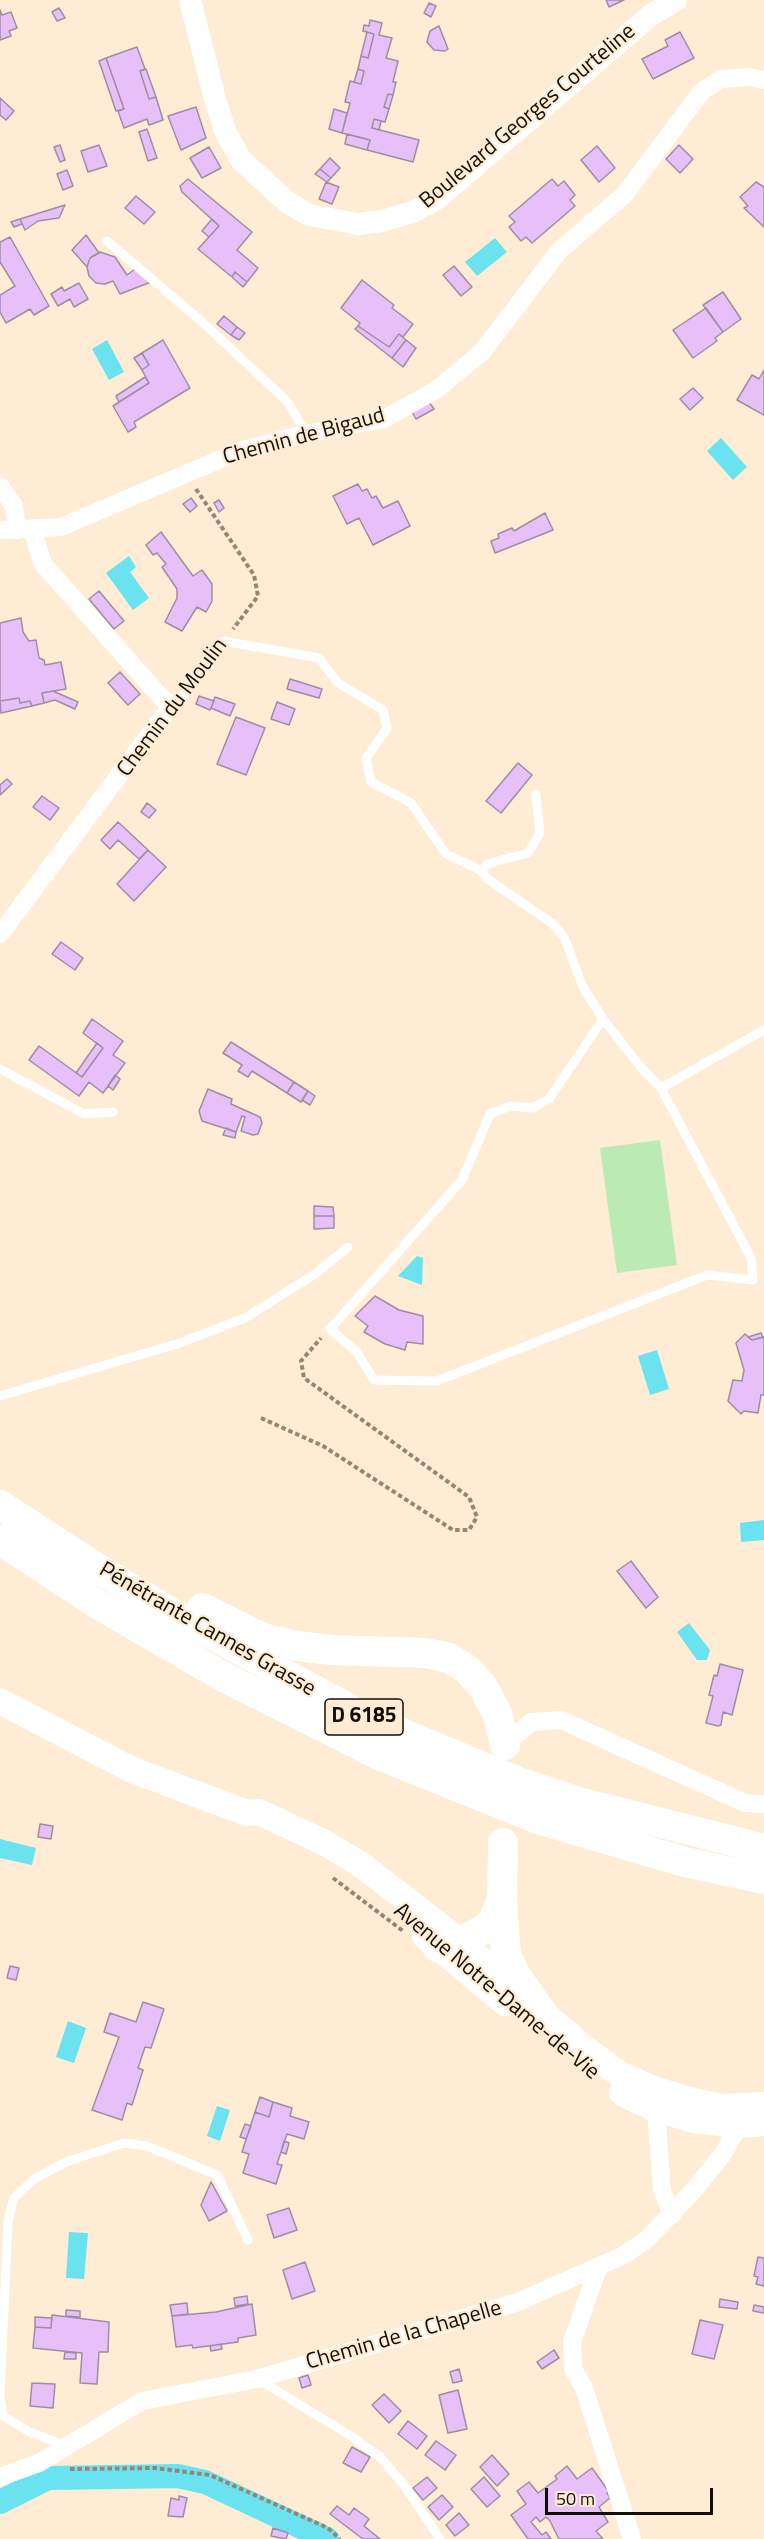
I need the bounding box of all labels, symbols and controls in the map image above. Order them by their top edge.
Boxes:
street label: Boulevard Georges Courteline [415,19,641,215]
street label: Chemin de Bigaud [220,403,388,471]
street label: Chemin du Moulin [112,634,234,782]
street label: Pénétrante Cannes Grasse [94,1557,320,1703]
road number: D 6185 [325,1699,403,1735]
street label: Avenue Notre-Dame-de-Vie [388,1898,604,2086]
street label: Chemin de la Chapelle [303,2295,505,2377]
scale bar [548,2476,716,2514]
text: 50 m [556,2485,595,2512]

